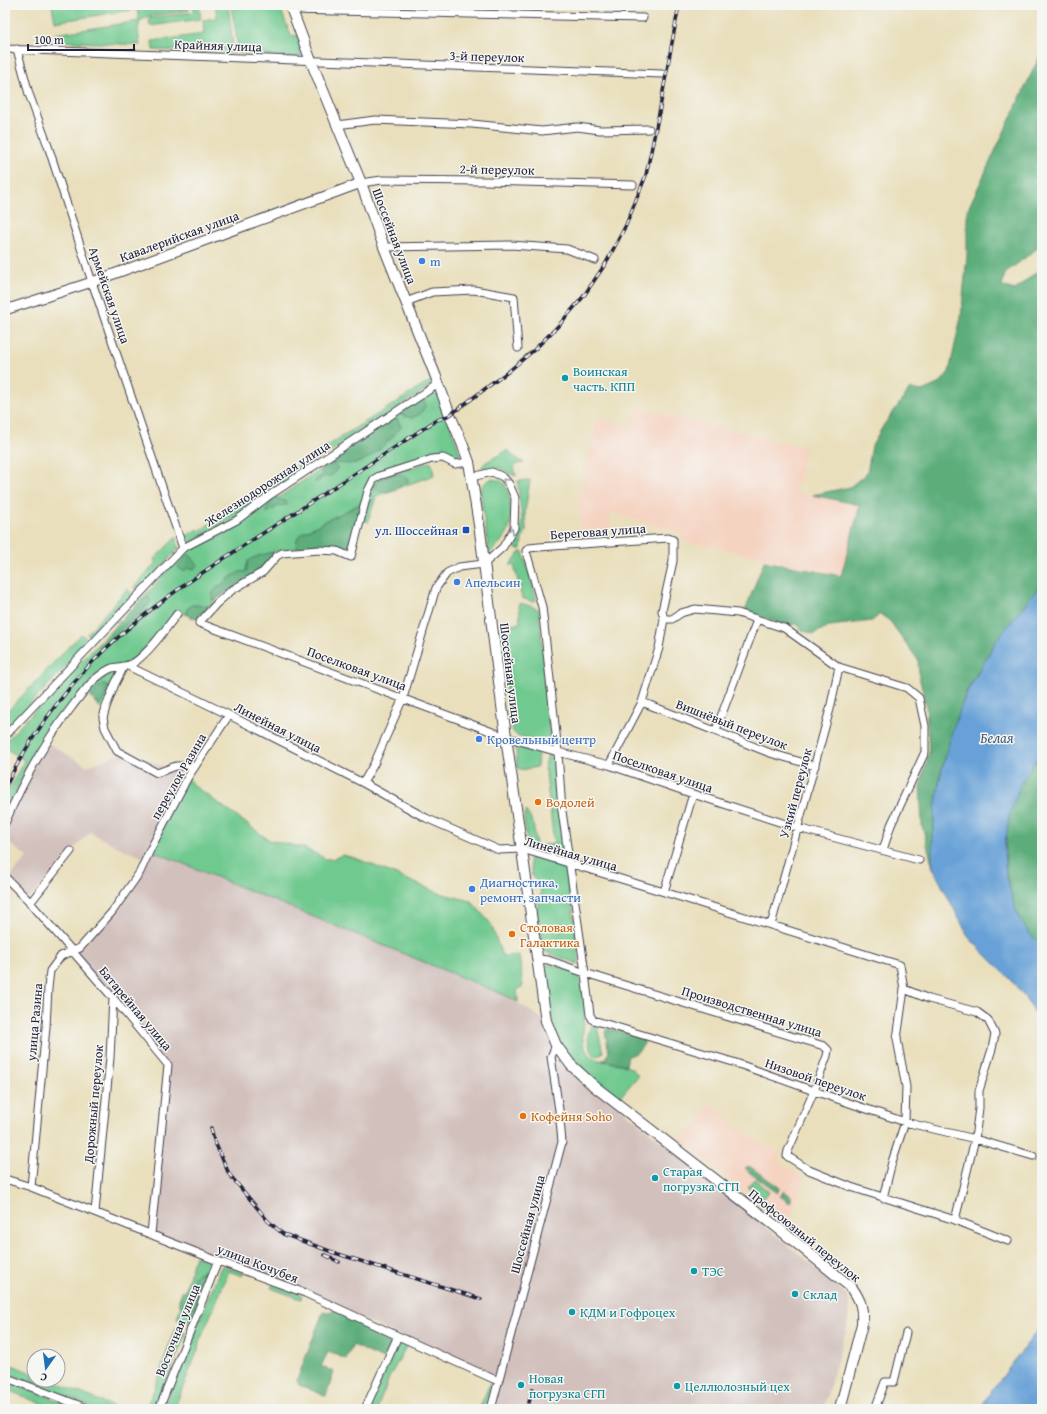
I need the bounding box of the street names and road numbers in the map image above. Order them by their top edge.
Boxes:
street label: Крайняя улица [174,34,263,57]
street label: 3-й переулок [449,46,525,67]
street label: 2-й переулок [459,159,535,180]
street label: Шоссейная улица [368,186,422,288]
street label: Кавалерийская улица [117,206,242,267]
street label: Армейская улица [84,244,135,347]
street label: Железнодорожная улица [200,435,334,532]
street label: Береговая улица [550,519,647,544]
street label: Шоссейная улица [495,622,526,725]
street label: Поселковая улица [304,642,410,696]
street label: Вишнёвый переулок [673,694,791,755]
street label: Линейная улица [231,697,325,758]
street label: переулок Разина [146,729,211,823]
street label: Поселковая улица [610,745,716,798]
street label: Узкий переулок [774,746,817,840]
street label: Линейная улица [522,831,620,876]
street label: Батарейная улица [95,962,177,1055]
street label: улица Разина [22,981,47,1063]
street label: Производственная улица [679,981,825,1042]
street label: Дорожный переулок [79,1044,108,1165]
street label: Низовой переулок [763,1053,869,1106]
street label: Шоссейная улица [505,1172,550,1275]
street label: Профсоюзный переулок [745,1184,865,1287]
street label: улица Кочубея [214,1239,302,1288]
street label: Восточная улица [150,1280,205,1379]

